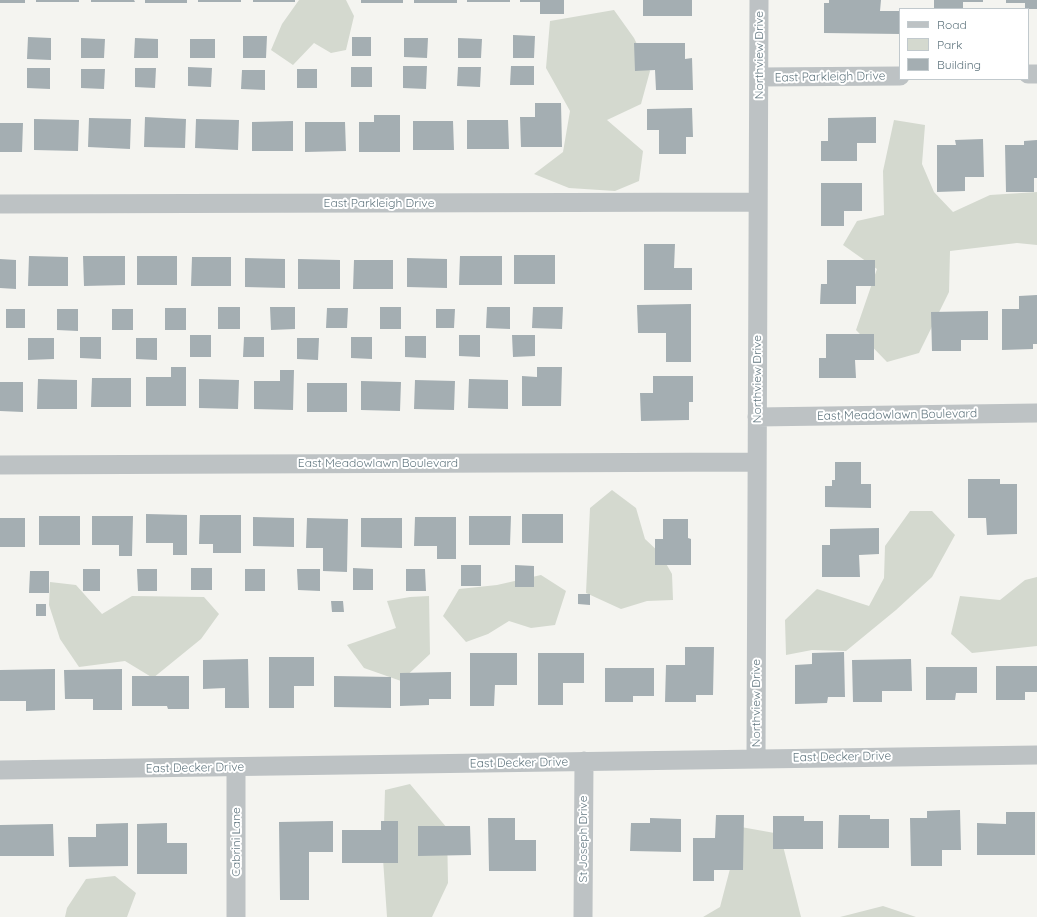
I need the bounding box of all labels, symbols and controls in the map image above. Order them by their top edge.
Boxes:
legend [899,8,1029,80]
street label: Northview Drive [752,11,766,99]
text: Road [937,17,967,32]
text: Park [937,37,962,52]
text: Building [937,57,981,72]
street label: East Parkleigh Drive [774,69,886,85]
street label: East Parkleigh Drive [324,196,434,210]
street label: Northview Drive [750,335,764,423]
street label: East Meadowlawn Boulevard [817,406,977,424]
street label: East Meadowlawn Boulevard [298,456,458,470]
street label: Northview Drive [749,659,763,747]
street label: East Decker Drive [793,749,891,765]
street label: East Decker Drive [470,755,568,771]
street label: East Decker Drive [146,760,244,776]
street label: St Joseph Drive [576,796,590,882]
street label: Cabrini Lane [229,807,243,877]

